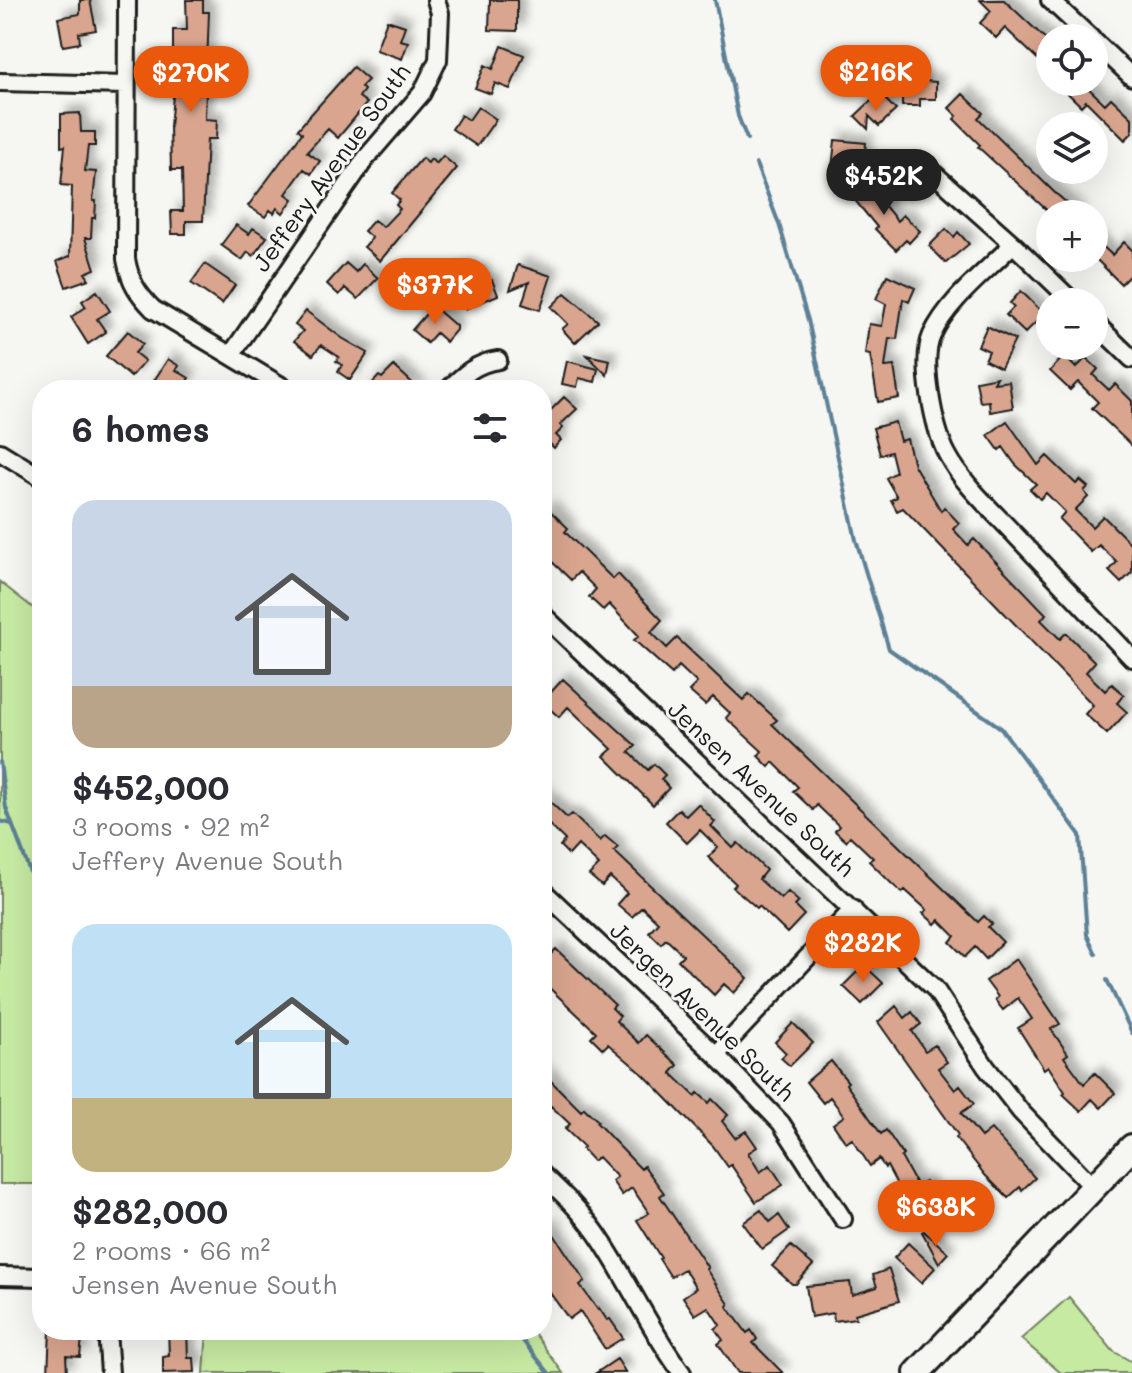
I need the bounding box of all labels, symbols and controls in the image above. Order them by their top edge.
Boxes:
map controls [1036,24,1108,360]
button: locate [1036,24,1108,96]
pin: $216K [820,45,932,113]
pin: $270K [135,46,247,114]
text: $216K [839,54,913,88]
text: $270K [152,55,230,89]
street label: Jeffery Avenue South [245,57,417,277]
button: layers [1036,112,1108,184]
pin: $452K [828,149,940,217]
text: $452K [844,158,924,192]
button: + [1036,200,1108,272]
pin: $377K [379,258,491,326]
text: $377K [396,267,474,301]
button: − [1036,288,1108,360]
text: 6 homes [72,406,210,451]
icon: filters [468,406,512,450]
icon: home [220,552,364,696]
street label: Jensen Avenue South [662,693,862,883]
text: $452,000 [72,764,229,809]
text: 3 rooms · 92 m² [72,809,270,843]
text: Jeffery Avenue South [72,843,342,877]
street label: Jergen Avenue South [604,914,802,1107]
pin: $282K [807,916,919,984]
text: $282K [824,925,902,959]
icon: home [220,976,364,1120]
pin: $638K [880,1180,992,1248]
text: $282,000 [72,1188,228,1233]
text: $638K [896,1189,976,1223]
text: 2 rooms · 66 m² [72,1233,270,1267]
text: Jensen Avenue South [72,1267,337,1301]

